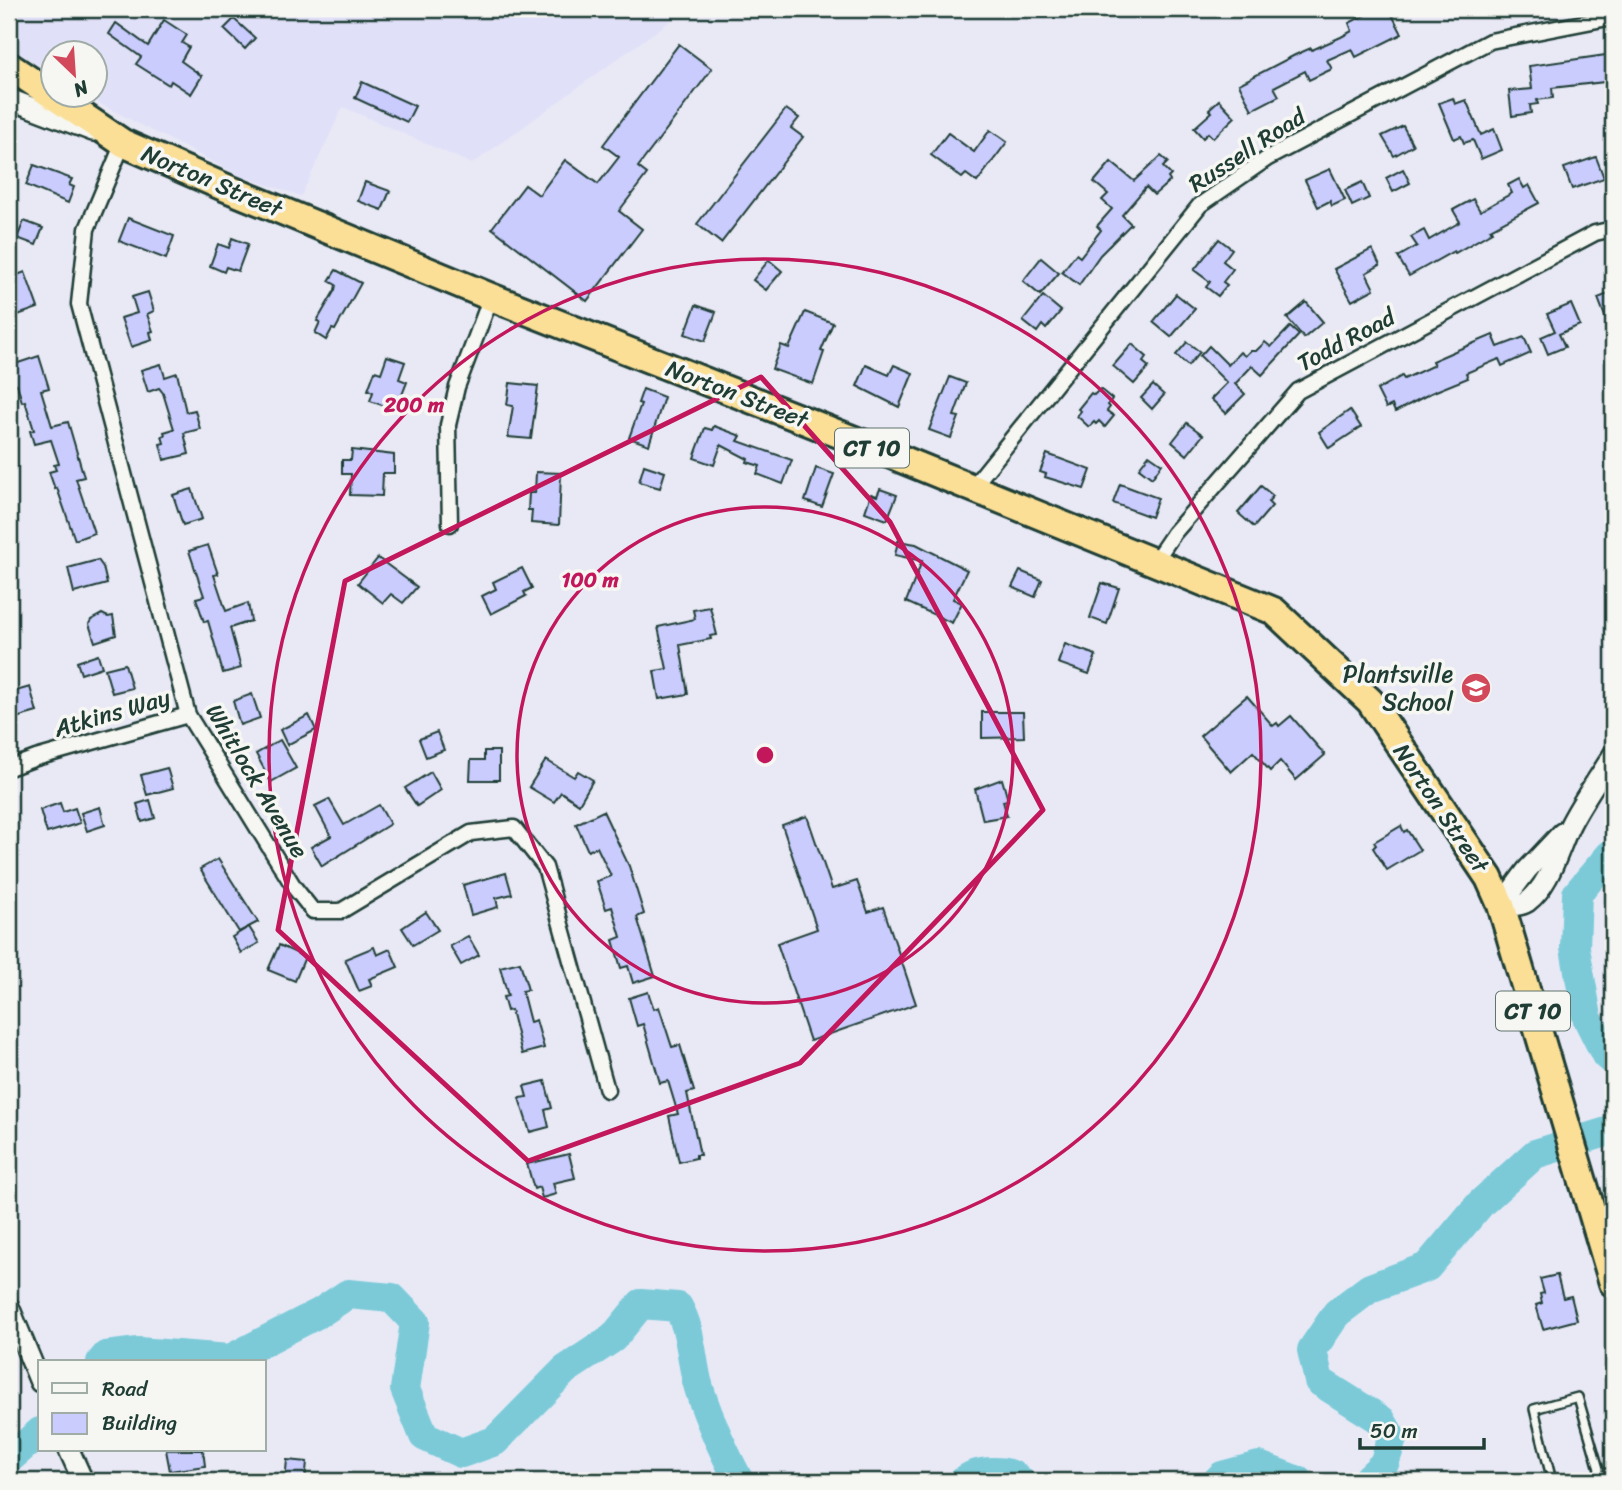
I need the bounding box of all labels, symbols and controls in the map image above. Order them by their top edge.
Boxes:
north arrow [38,38,108,108]
text: N [67,71,95,107]
street label: Russell Road [1180,95,1315,204]
street label: Norton Street [135,132,290,230]
street label: Todd Road [1289,296,1404,384]
street label: Norton Street [660,348,816,441]
text: 200 m [383,386,445,424]
road number: CT 10 [835,428,909,468]
text: 100 m [561,561,619,599]
place label: Plantsville School [1343,653,1454,723]
school or university icon: Plantsville School [1459,671,1493,705]
street label: Atkins Way [48,676,175,750]
street label: Whitlock Avenue [194,695,320,867]
street label: Norton Street [1382,734,1501,883]
centre of rings [753,743,777,767]
road number: CT 10 [1496,992,1570,1030]
legend [38,1360,266,1452]
text: Road [102,1370,149,1408]
text: Building [102,1404,178,1442]
scale bar [1360,1406,1484,1450]
text: 50 m [1370,1412,1418,1450]

